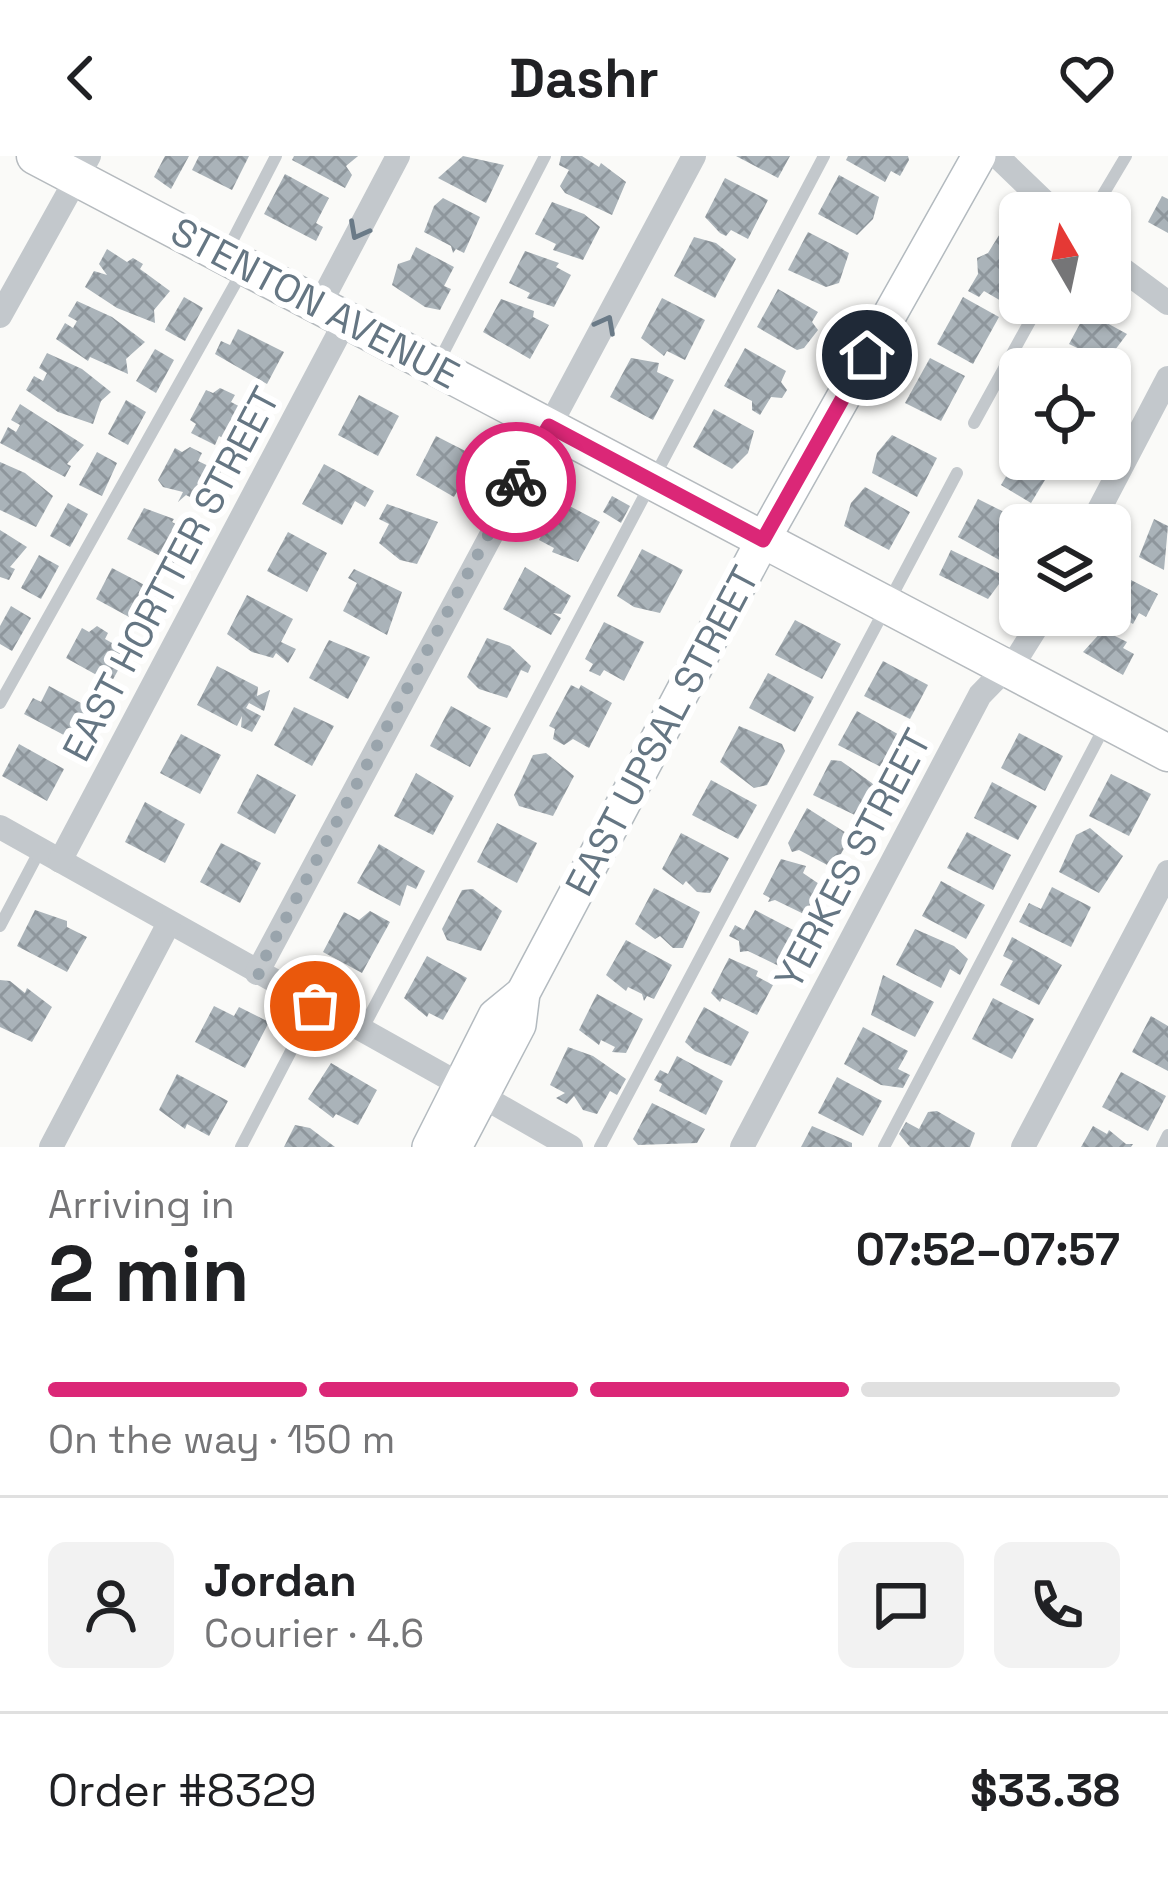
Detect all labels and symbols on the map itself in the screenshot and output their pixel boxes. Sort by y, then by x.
north arrow [999,192,1131,324]
street label: STENTON AVENUE [163,206,467,400]
one-way arrow [349,219,373,240]
pin [816,304,918,406]
one-way arrow [592,315,615,336]
street label: EAST HORTTER STREET [52,379,290,769]
courier [456,422,576,542]
street label: EAST UPSAL STREET [554,558,770,904]
street label: YERKES STREET [764,721,942,997]
pin [264,955,366,1057]

